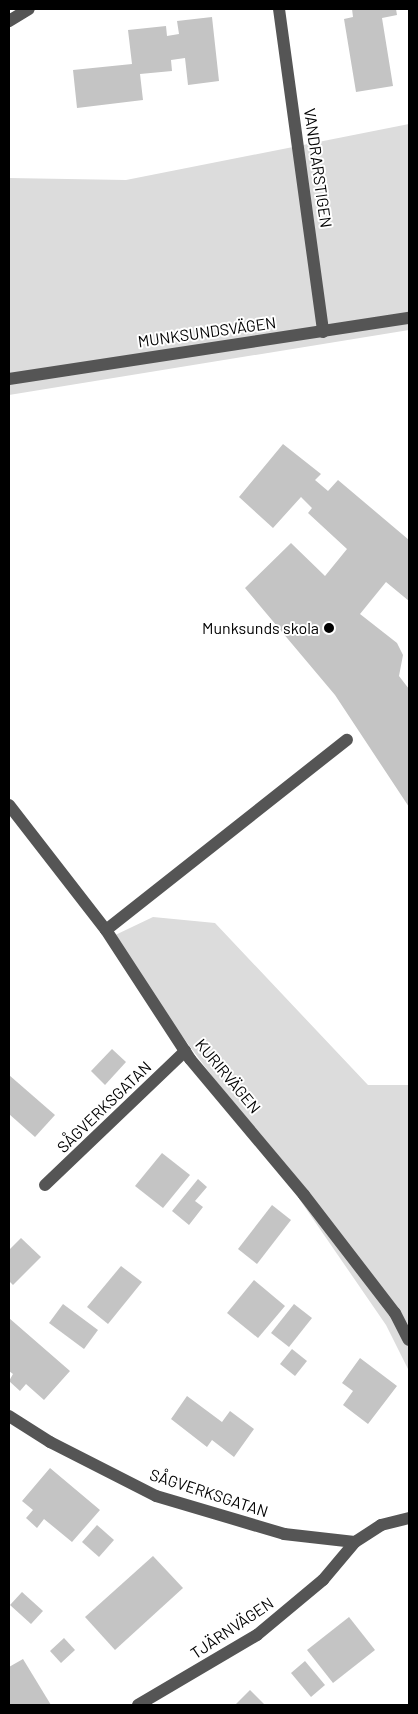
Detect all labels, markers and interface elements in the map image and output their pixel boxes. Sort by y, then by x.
street label: VANDRARSTIGEN [300,107,336,229]
street label: MUNKSUNDSVÄGEN [137,313,277,351]
place label: Munksunds skola [202,618,319,638]
marker: Munksunds skola [323,622,335,634]
street label: KURIRVÄGEN [191,1035,265,1117]
street label: SÅGVERKSGATAN [53,1057,155,1157]
street label: SÅGVERKSGATAN [147,1465,271,1521]
street label: TJÄRNVÄGEN [187,1593,277,1663]

